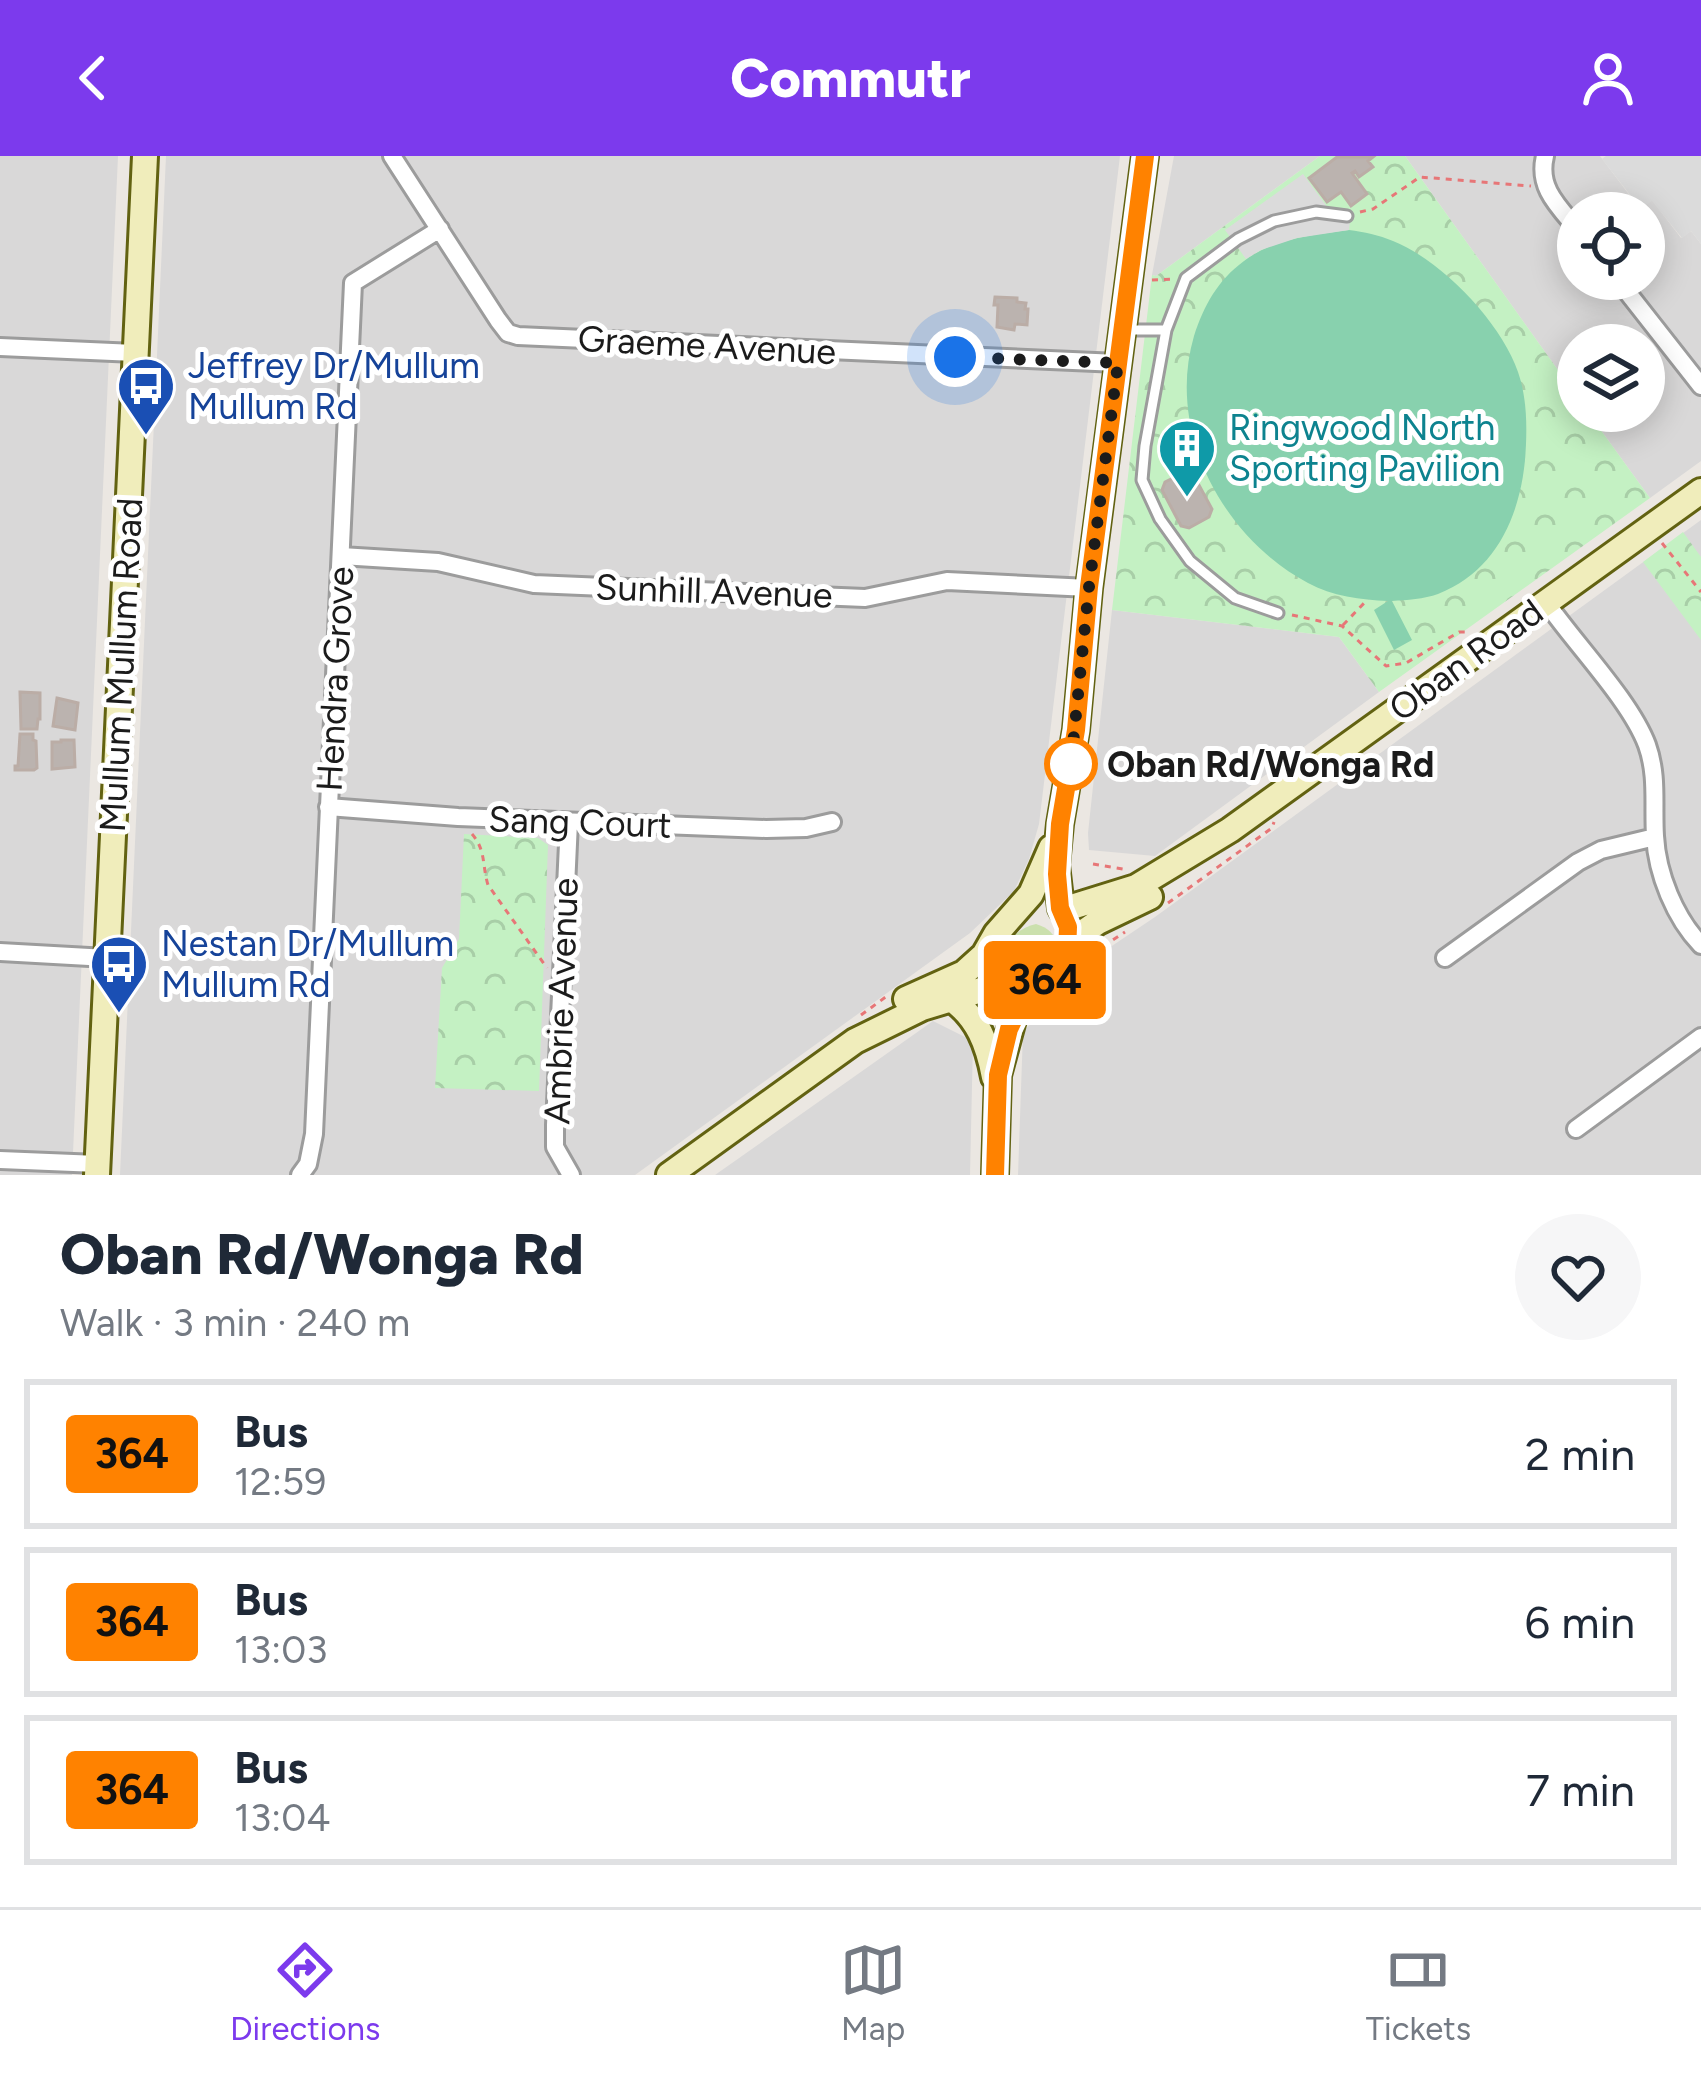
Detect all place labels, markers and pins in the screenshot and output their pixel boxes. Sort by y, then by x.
place label: Jeffrey Dr/Mullum Mullum Rd [188,344,480,428]
bus stop icon: Jeffrey Dr/Mullum Mullum Rd [115,355,177,437]
place label: Ringwood North Sporting Pavilion [1229,406,1500,490]
building icon: Ringwood North Sporting Pavilion [1156,417,1218,499]
marker: Oban Rd/Wonga Rd [1046,739,1096,789]
place label: Oban Rd/Wonga Rd [1107,743,1435,786]
place label: Nestan Dr/Mullum Mullum Rd [161,922,454,1006]
bus stop icon: Nestan Dr/Mullum Mullum Rd [88,933,150,1015]

